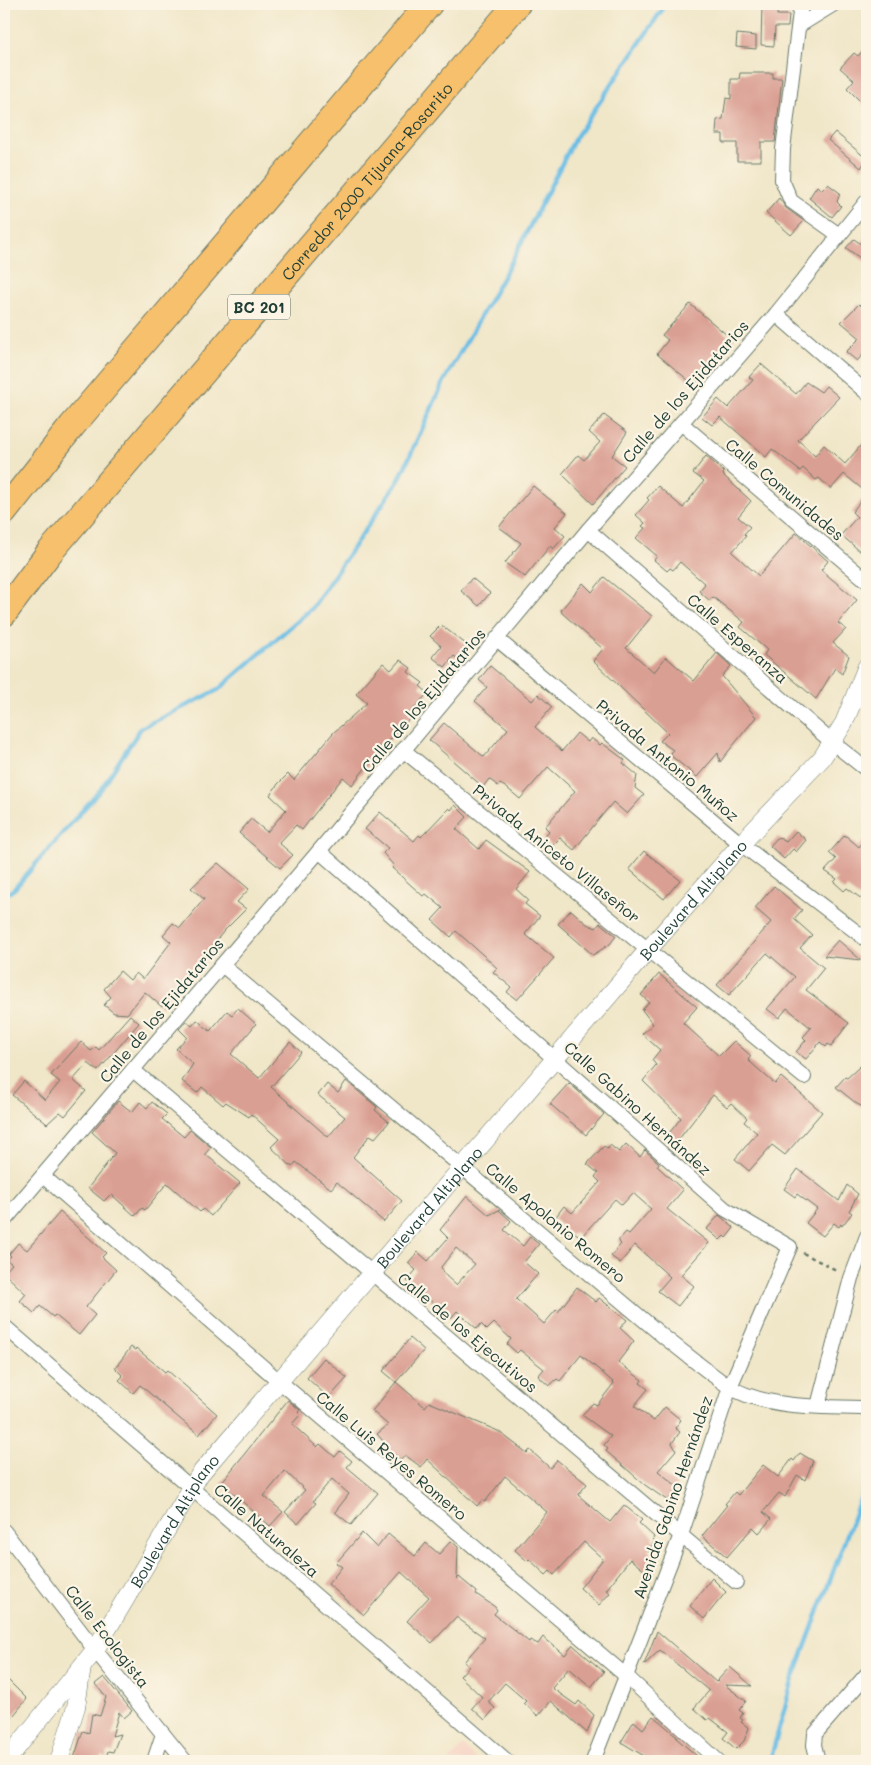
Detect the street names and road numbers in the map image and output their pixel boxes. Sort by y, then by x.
street label: Corredor 2000 Tijuana-Rosarito [276,77,457,284]
road number: BC 201 [228,294,290,320]
street label: Calle de los Ejidatarios [617,315,753,467]
street label: Calle Comunidades [721,433,849,545]
street label: Calle Esperanza [683,588,793,688]
street label: Calle de los Ejidatarios [356,623,490,777]
street label: Privada Antonio Muñoz [592,694,744,826]
street label: Privada Aniceto Villaseñor [469,779,645,927]
street label: Boulevard Altiplano [634,835,751,964]
street label: Calle de los Ejidatarios [94,933,228,1087]
street label: Calle Gabino Hernández [560,1036,716,1180]
street label: Boulevard Altiplano [371,1142,486,1272]
street label: Calle Apolonio Romero [482,1157,630,1287]
street label: Calle de los Ejecutivos [394,1267,542,1397]
street label: Calle Luis Reyes Romero [312,1386,472,1524]
street label: Avenida Gabino Hernández [627,1393,717,1601]
street label: Boulevard Altiplano [124,1449,223,1591]
street label: Calle Naturaleza [210,1479,324,1582]
street label: Calle Ecologista [61,1580,155,1692]

